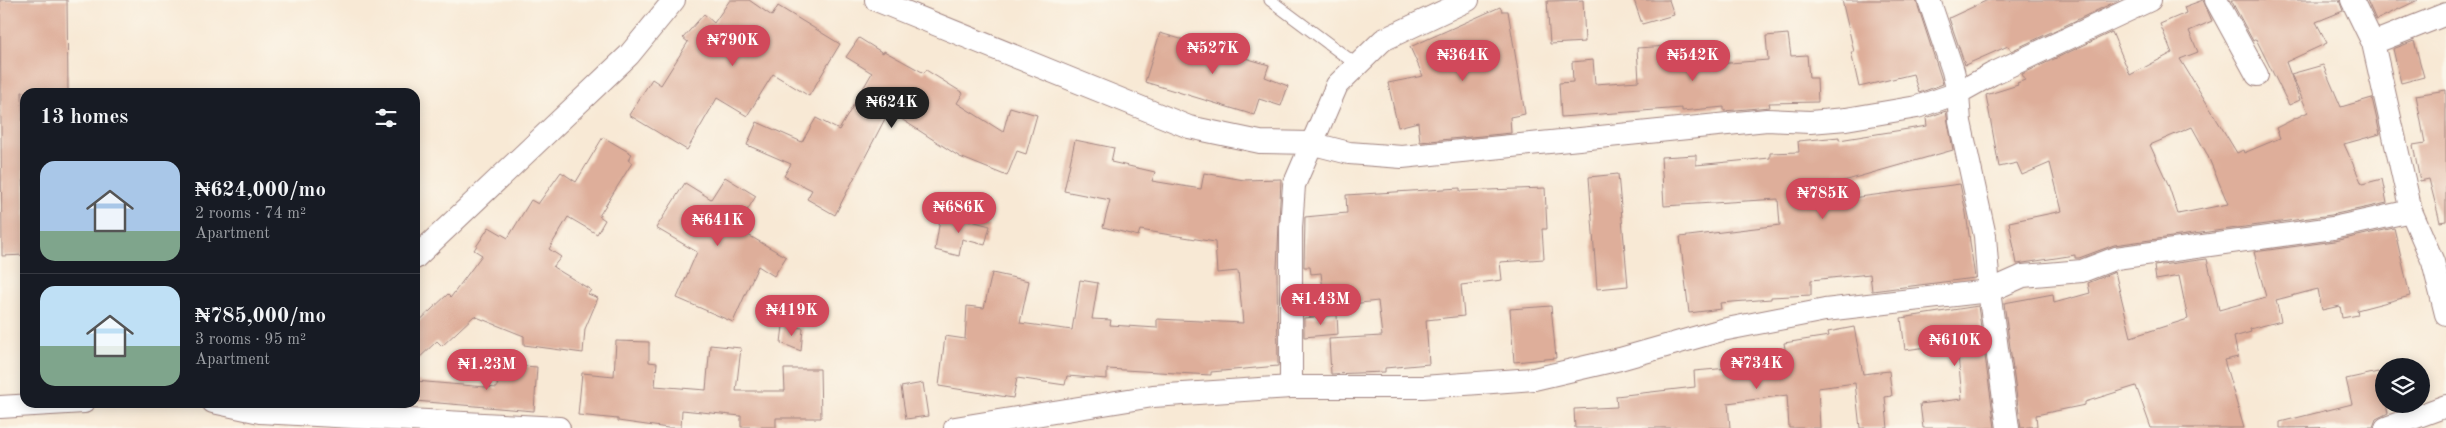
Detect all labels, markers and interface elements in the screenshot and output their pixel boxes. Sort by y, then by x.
pin: ₦790K [698,24,768,67]
pin: ₦527K [1178,32,1248,75]
text: ₦790K [707,33,759,49]
pin: ₦364K [1428,39,1498,82]
pin: ₦542K [1658,39,1728,82]
text: ₦527K [1187,41,1239,57]
text: ₦364K [1437,48,1489,64]
text: ₦542K [1667,48,1719,64]
pin: ₦624K [857,86,927,129]
text: ₦624K [866,95,918,111]
icon: filters [372,104,400,132]
text: 13 homes [40,107,128,128]
pin: ₦785K [1788,178,1858,220]
text: ₦624,000/mo [195,180,326,201]
icon: home [80,181,140,241]
text: ₦785K [1797,186,1849,202]
pin: ₦686K [924,192,994,234]
text: ₦686K [933,200,985,216]
pin: ₦641K [683,204,753,247]
text: 2 rooms · 74 m² [195,206,306,222]
text: ₦641K [692,213,744,229]
text: Apartment [195,226,270,242]
pin: ₦1.43M [1280,284,1362,326]
text: ₦1.43M [1292,292,1350,308]
pin: ₦419K [757,294,827,337]
text: ₦419K [766,303,818,319]
icon: home [80,306,140,366]
text: ₦785,000/mo [195,306,326,327]
pin: ₦610K [1920,324,1990,367]
text: 3 rooms · 95 m² [195,332,306,348]
text: ₦610K [1929,333,1981,349]
pin: ₦1.23M [446,348,528,391]
pin: ₦734K [1722,348,1792,390]
text: Apartment [195,352,270,368]
text: ₦734K [1731,356,1783,372]
text: ₦1.23M [458,357,516,373]
map controls [2375,358,2430,413]
button: layers [2375,358,2430,413]

